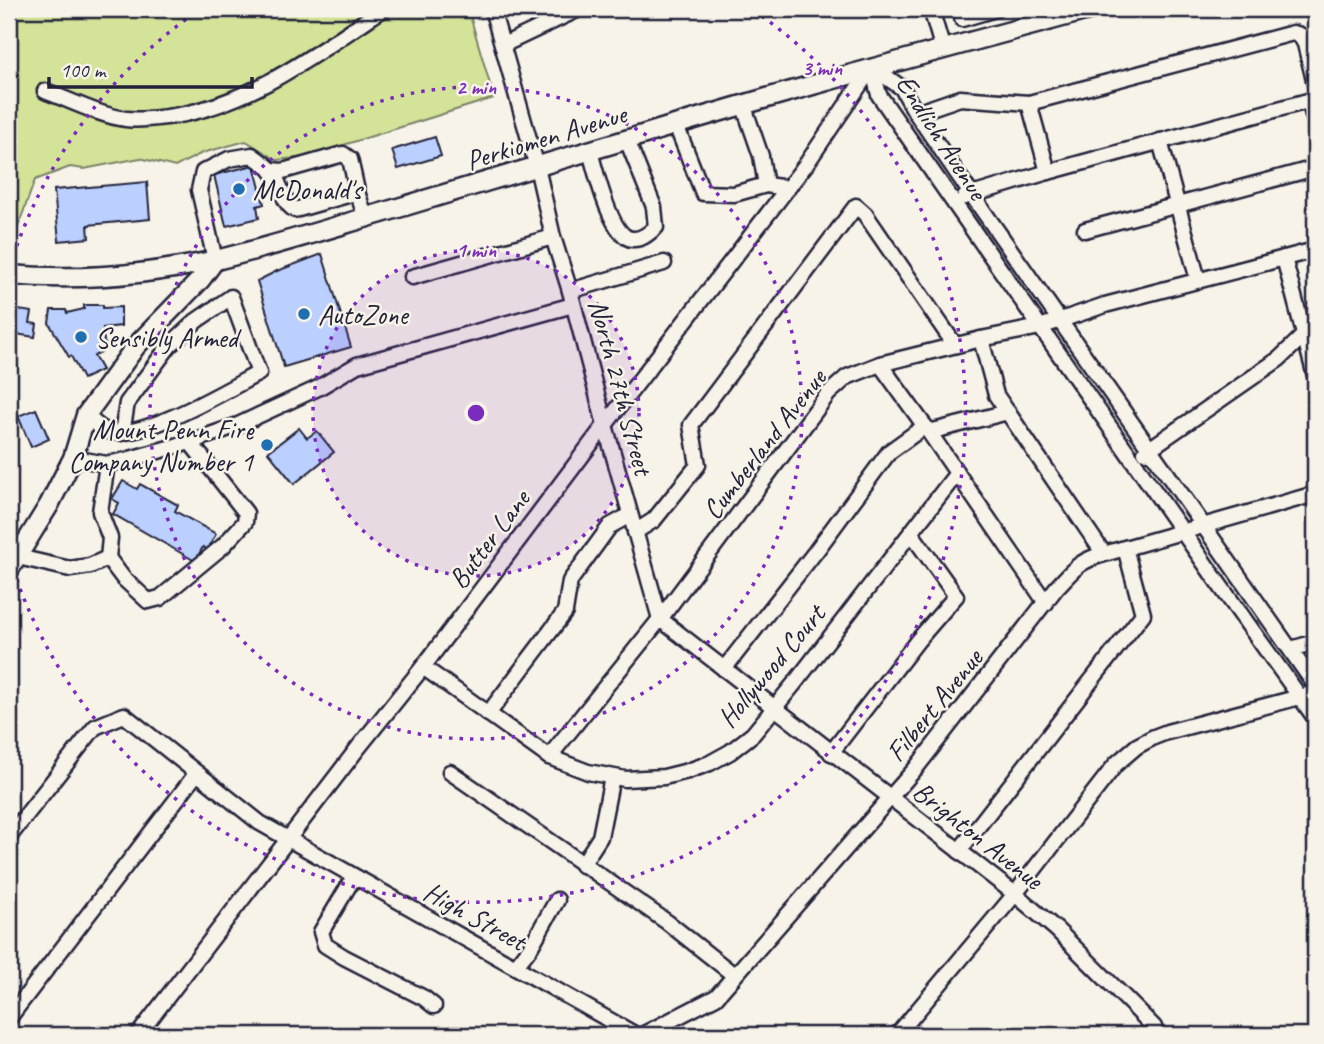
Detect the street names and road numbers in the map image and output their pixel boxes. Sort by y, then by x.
street label: Endlich Avenue [889,68,996,208]
street label: Perkiomen Avenue [462,96,632,178]
street label: North 27th Street [581,296,662,481]
street label: Cumberland Avenue [694,360,835,526]
street label: Butter Lane [441,481,539,595]
street label: Hollywood Court [710,595,834,735]
street label: Filbert Avenue [878,640,991,768]
street label: Brighton Avenue [906,773,1051,898]
street label: High Street [418,874,534,960]

